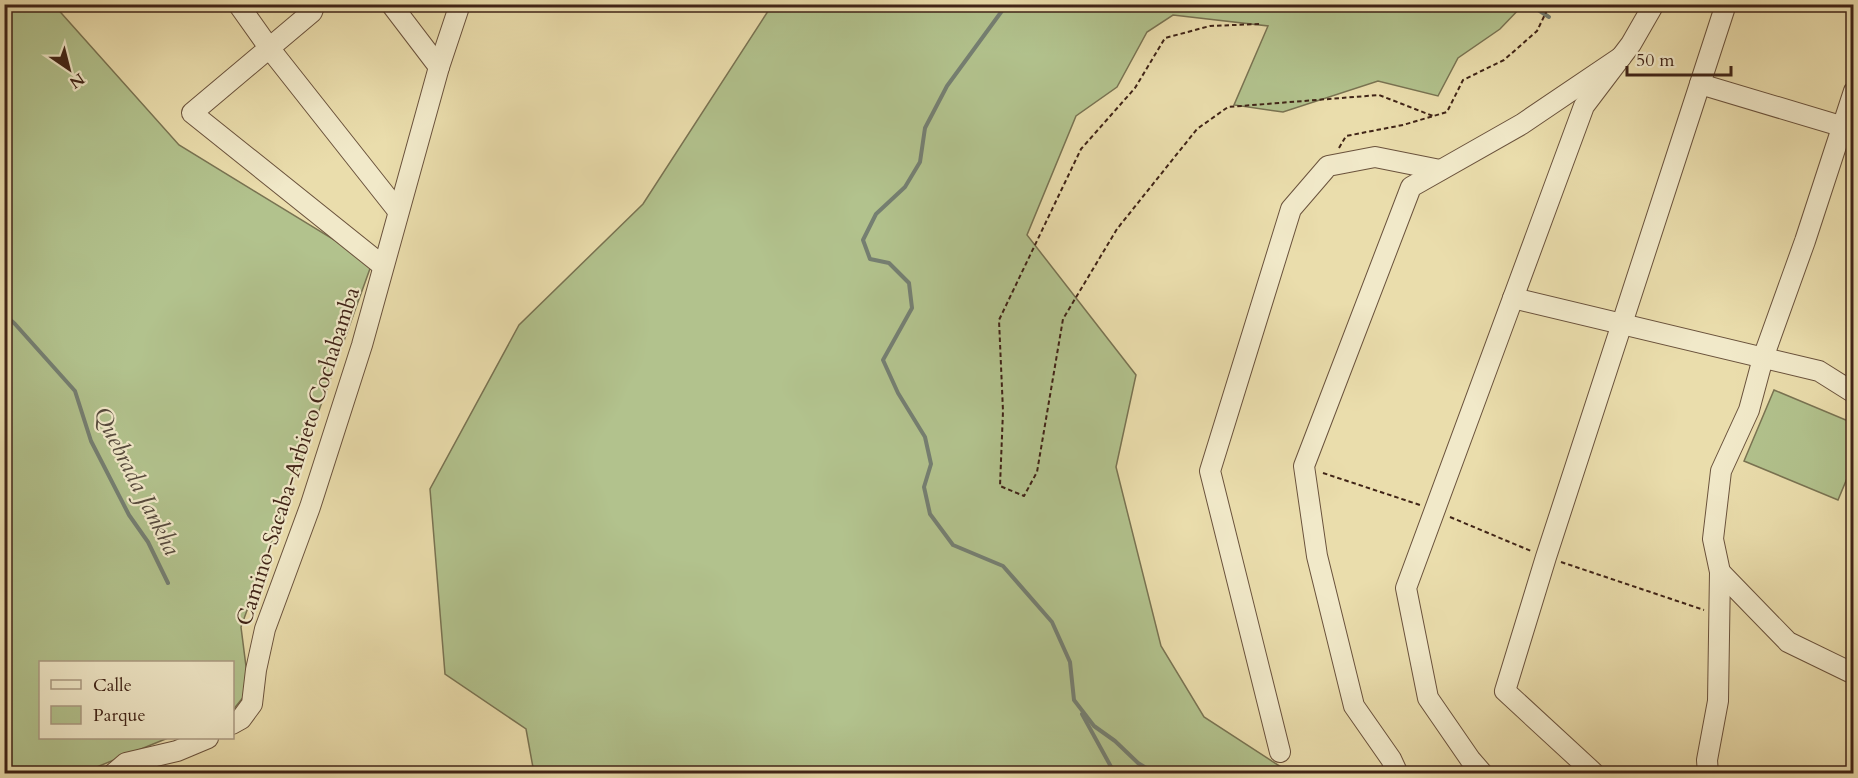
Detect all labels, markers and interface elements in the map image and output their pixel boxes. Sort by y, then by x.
north arrow [39,39,99,99]
scale bar [1627,39,1730,77]
text: 50 m [1636,48,1675,73]
text: N [65,67,89,94]
street label: Camino-Sacaba-Arbieto Cochabamba [229,283,367,630]
water label: Quebrada Jankha [85,401,188,561]
legend [39,661,234,739]
text: Calle [93,673,132,698]
text: Parque [93,703,146,728]

